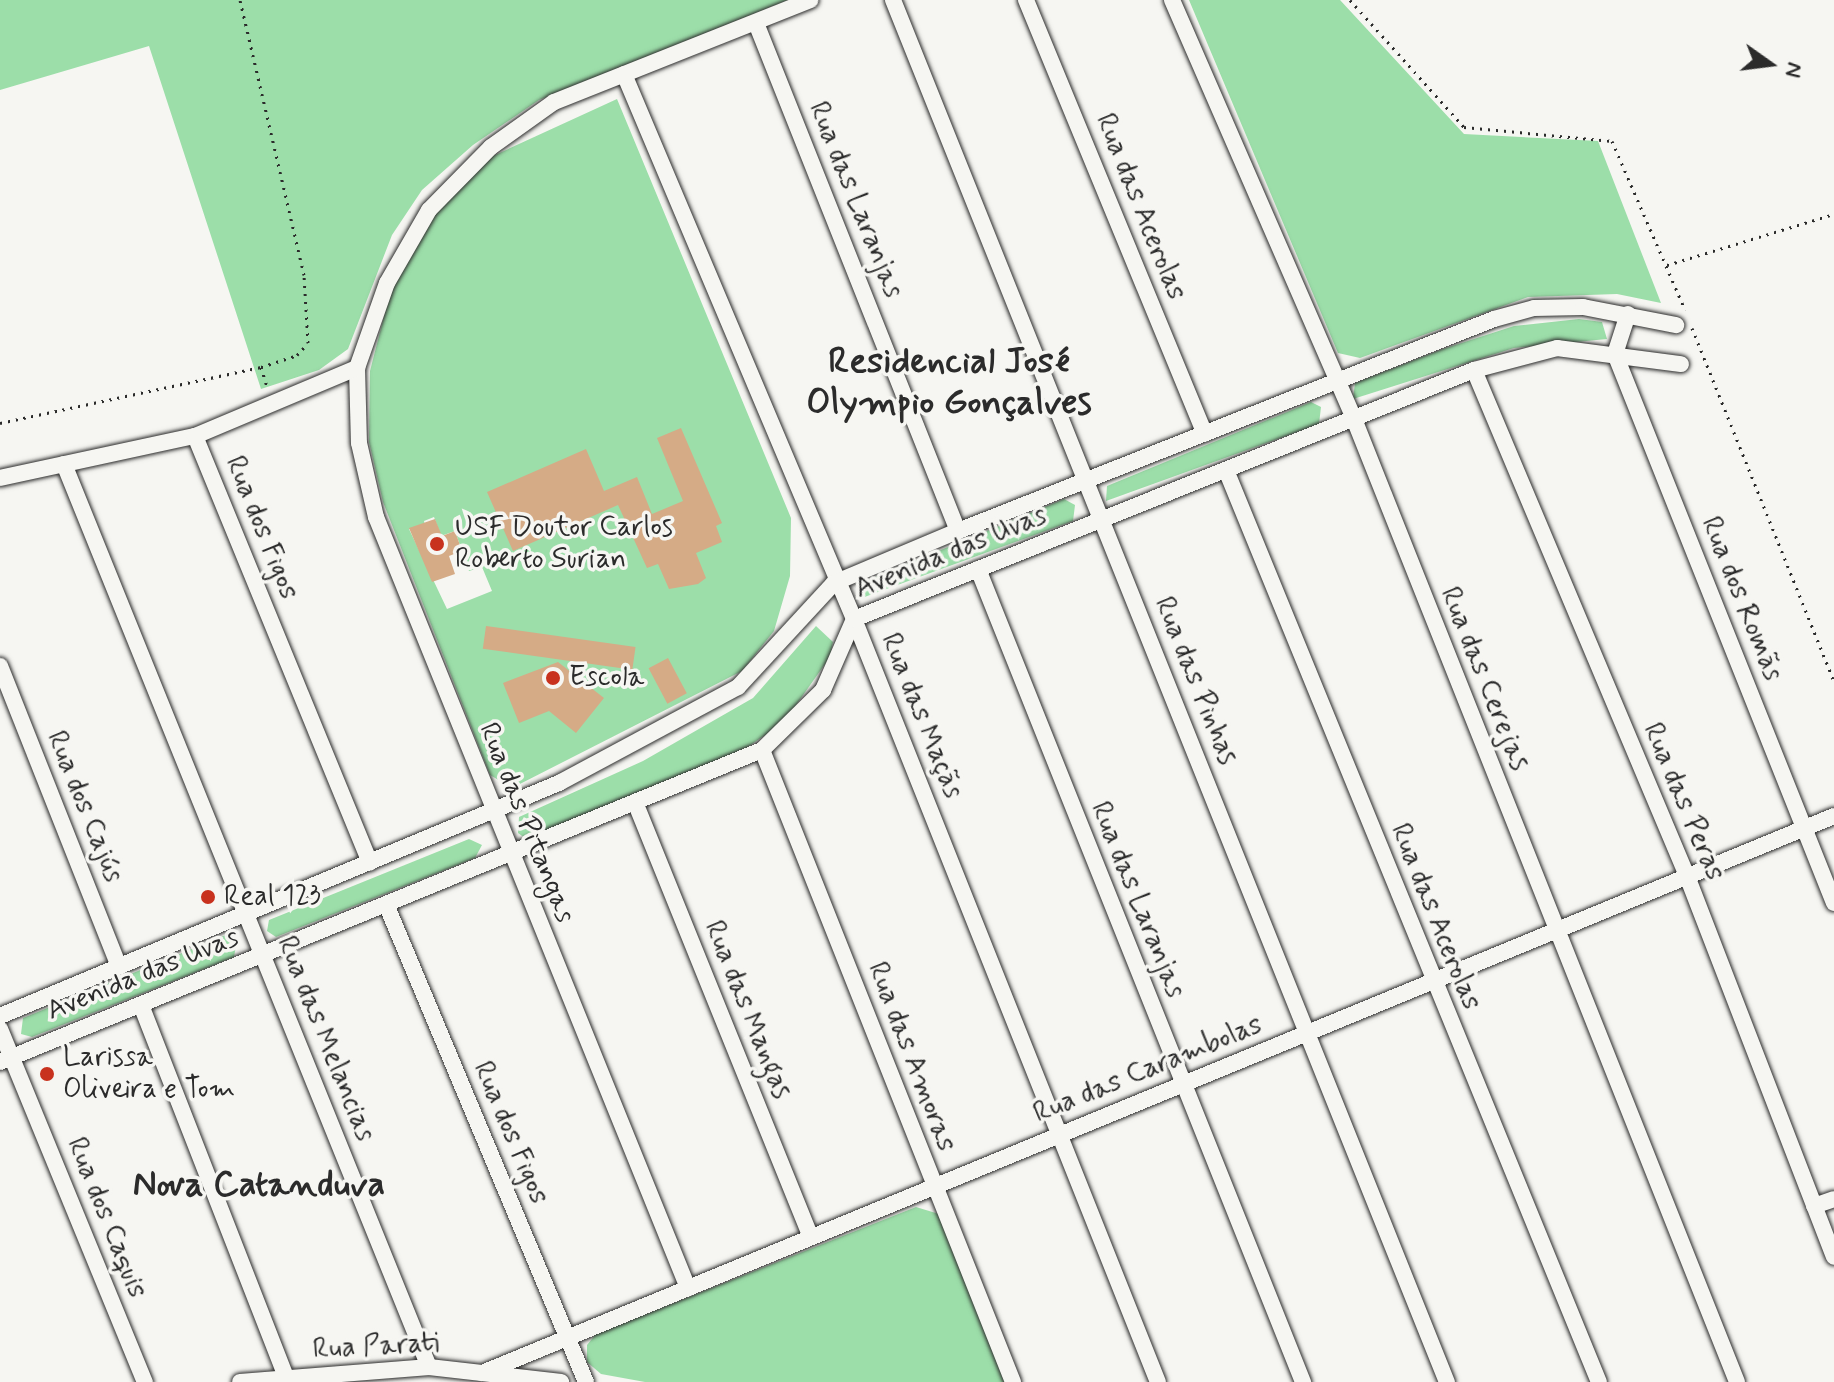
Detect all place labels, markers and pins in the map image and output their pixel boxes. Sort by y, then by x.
place label: USF Doutor Carlos Roberto Surian [455,511,669,577]
marker: USF Doutor Carlos Roberto Surian [426,533,448,555]
place label: Escola [569,661,644,695]
marker: Escola [544,669,562,687]
place label: Real 123 [224,880,321,914]
marker: Real 123 [199,888,217,906]
place label: Larissa Oliveira e Tom [63,1041,238,1107]
marker: Larissa Oliveira e Tom [38,1065,56,1083]

